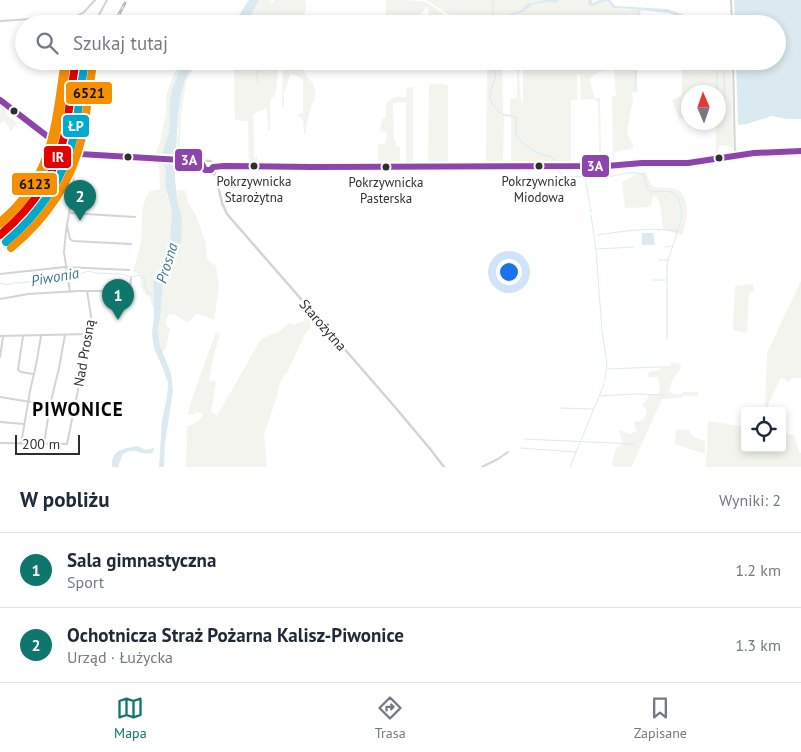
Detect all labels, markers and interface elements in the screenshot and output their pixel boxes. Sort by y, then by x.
search box [15,15,786,70]
icon: search [33,29,61,57]
text: Szukaj tutaj [73,31,168,55]
line badge: 6521 [65,81,113,105]
text: 6521 [73,84,105,102]
north arrow [681,85,726,130]
unlabelled marker [9,106,19,116]
line badge: ŁP [62,114,90,138]
text: ŁP [68,117,84,135]
line badge: IR [43,145,72,169]
text: IR [52,148,65,166]
line badge: 3A [174,148,203,172]
text: 3A [181,151,198,169]
unlabelled marker [123,152,133,162]
unlabelled marker [714,153,724,163]
line badge: 3A [581,154,610,178]
text: 3A [587,157,604,175]
marker: Pokrzywnicka Starożytna [249,161,259,171]
marker: Pokrzywnicka Miodowa [534,161,544,171]
marker: Pokrzywnicka Pasterska [381,162,391,172]
line badge: 6123 [11,172,58,196]
place label: Pokrzywnicka Starożytna [217,173,291,206]
place label: Pokrzywnicka Miodowa [502,173,576,206]
place label: Pokrzywnicka Pasterska [349,174,423,207]
text: 6123 [19,175,51,193]
pin: 2 [64,180,96,221]
water label: Prosna [151,240,182,285]
your location [496,259,522,285]
water label: Piwonia [29,263,81,290]
pin: 1 [102,279,134,320]
street label: Starożytna [295,295,351,355]
street label: Nad Prosną [69,318,99,388]
district label: PIWONICE [32,397,124,421]
map controls [741,407,786,452]
button: locate [741,407,786,452]
scale bar [15,432,80,455]
text: 200 m [22,435,60,453]
text: W pobliżu [20,486,109,513]
text: Wyniki: 2 [719,490,781,510]
text: Sala gimnastyczna [67,548,216,572]
text: 1 [31,560,41,580]
text: 1.2 km [735,560,781,580]
text: Sport [67,572,104,592]
text: Ochotnicza Straż Pożarna Kalisz-Piwonice [67,623,404,647]
text: 2 [31,635,41,655]
text: 1.3 km [735,635,781,655]
text: Urząd · Łużycka [67,647,173,667]
tab: Mapa [114,694,147,742]
tab: Trasa [375,694,406,742]
tab: Zapisane [634,694,687,742]

